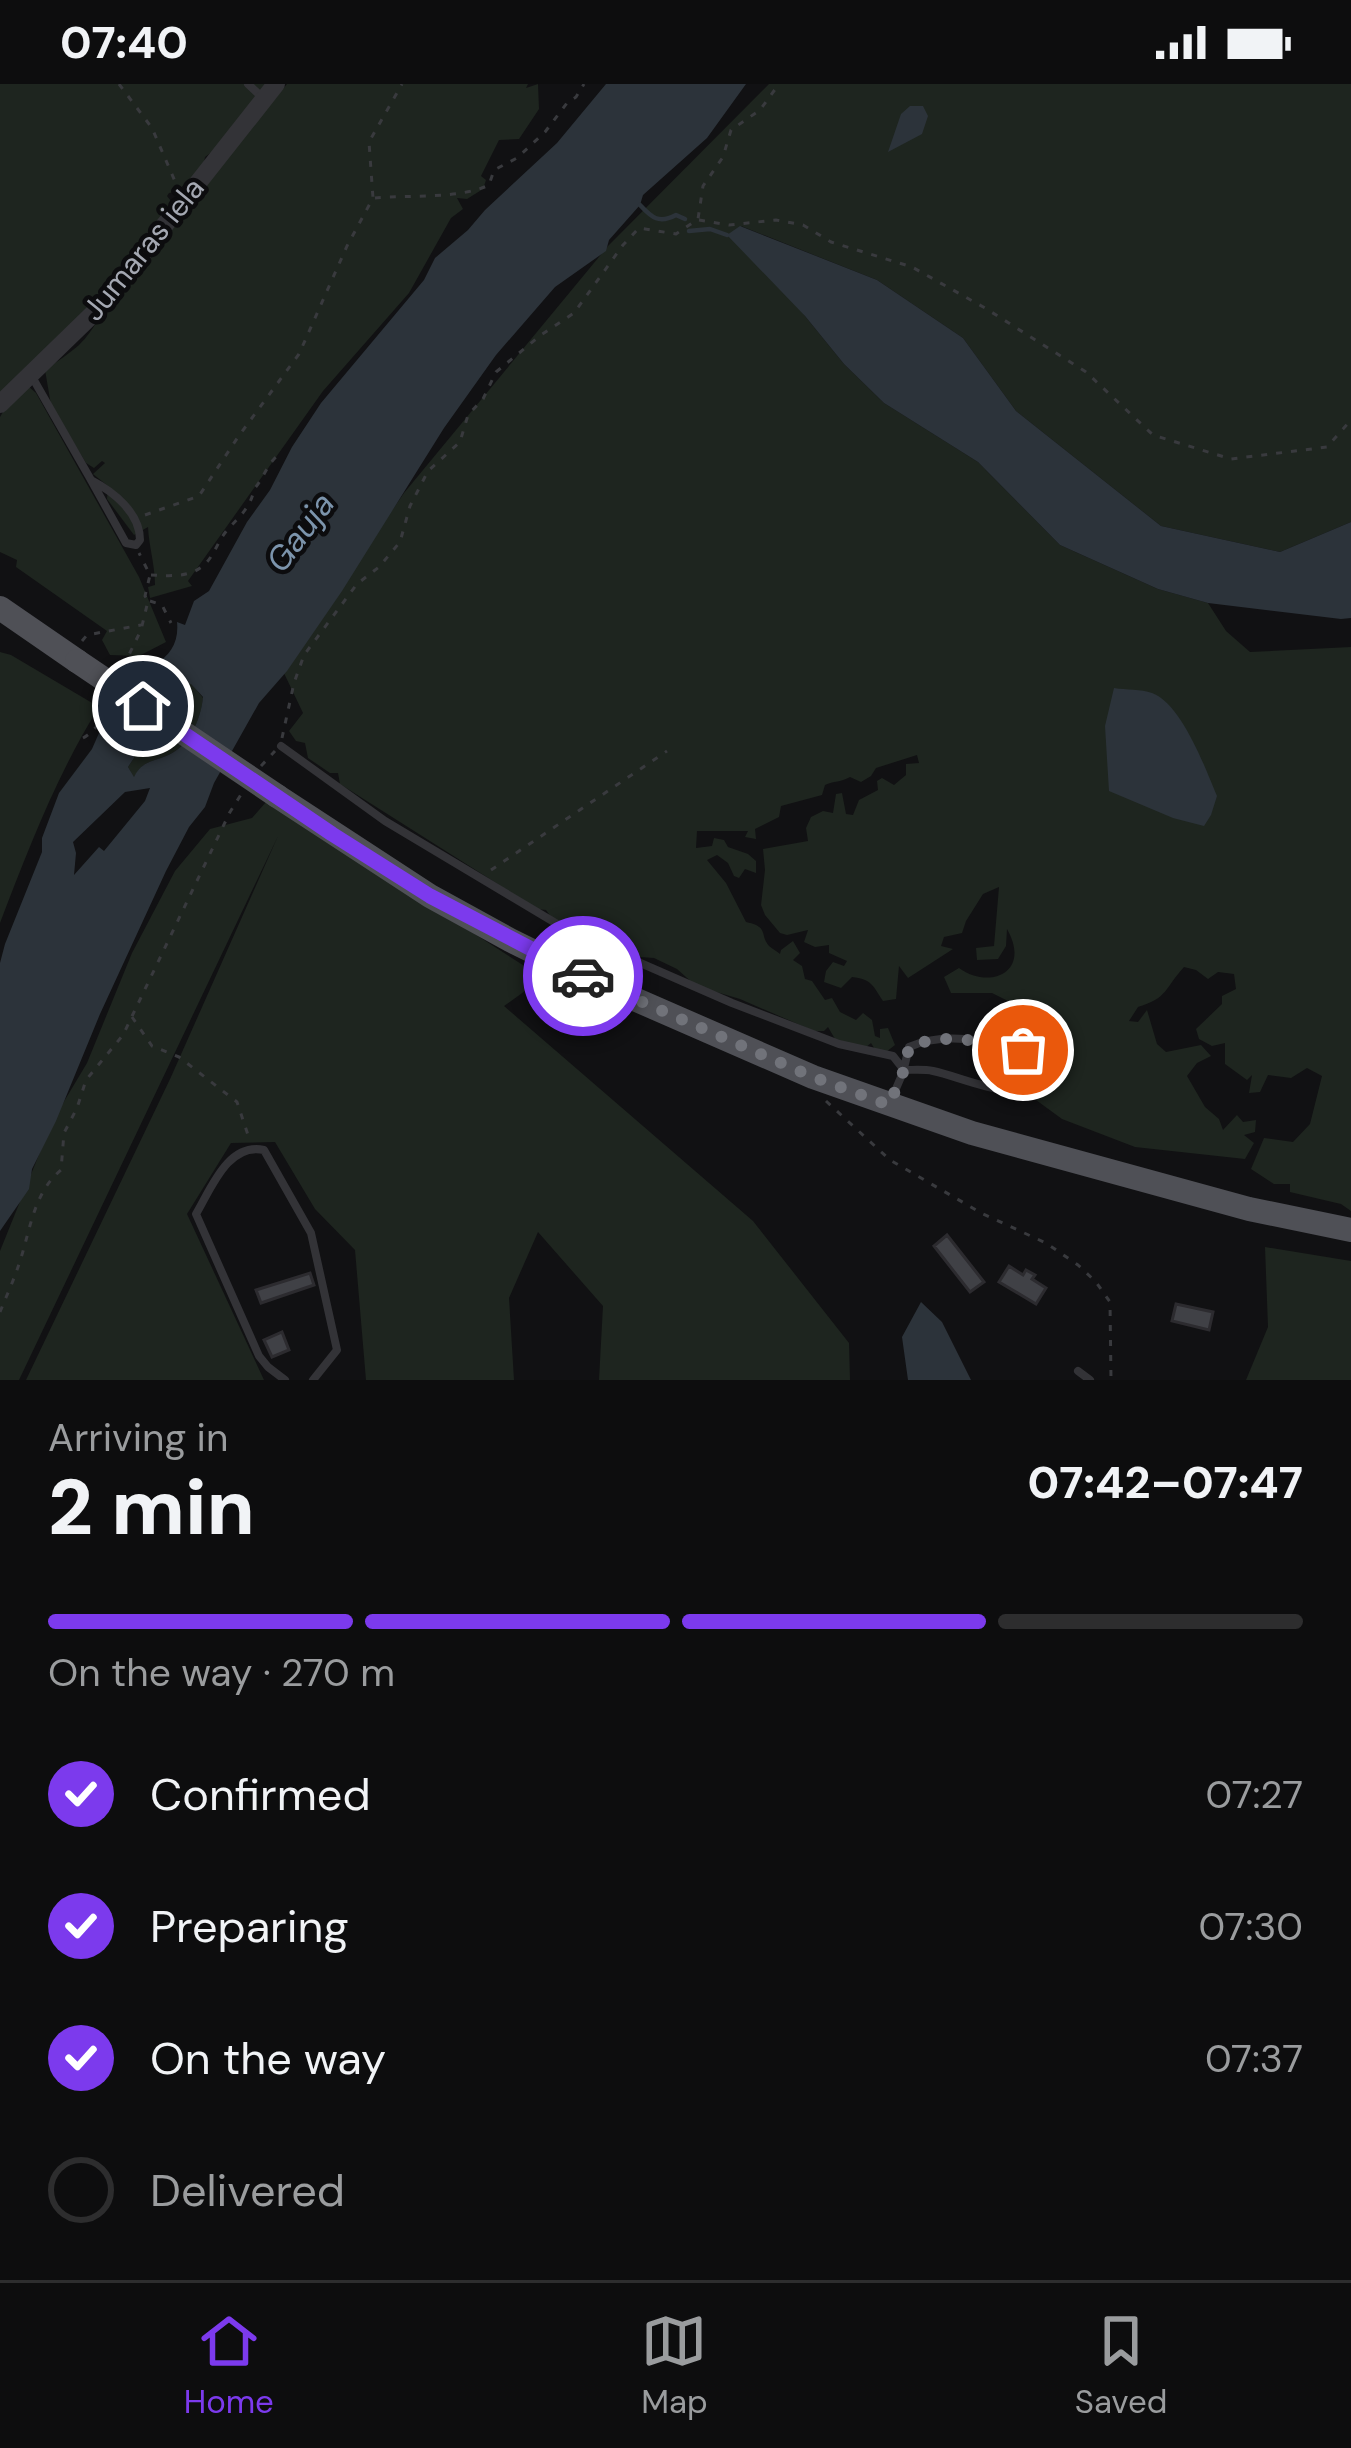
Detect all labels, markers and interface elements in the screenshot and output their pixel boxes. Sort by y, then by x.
text: 07:40 [60,13,188,72]
street label: Jumaras iela [73,170,213,328]
water label: Gauja [256,484,344,580]
pin [92,655,194,757]
icon: home [110,673,176,739]
courier [523,916,643,1036]
icon: car [550,943,616,1009]
pin [972,999,1074,1101]
icon: bag [990,1017,1056,1083]
text: Arriving in [48,1412,228,1463]
text: 07:42–07:47 [1028,1453,1303,1512]
text: 2 min [48,1457,255,1558]
text: On the way · 270 m [48,1647,395,1698]
icon: check [48,1761,114,1827]
text: Confirmed [150,1765,371,1824]
text: 07:27 [1206,1769,1303,1820]
icon: check [48,1893,114,1959]
text: Preparing [150,1897,349,1956]
text: 07:30 [1198,1901,1303,1952]
icon: check [48,2025,114,2091]
text: On the way [150,2029,386,2088]
text: 07:37 [1205,2033,1303,2084]
text: Delivered [150,2161,345,2220]
tab: Home [184,2308,274,2423]
tab: Map [641,2308,708,2423]
tab: Saved [1075,2308,1167,2423]

